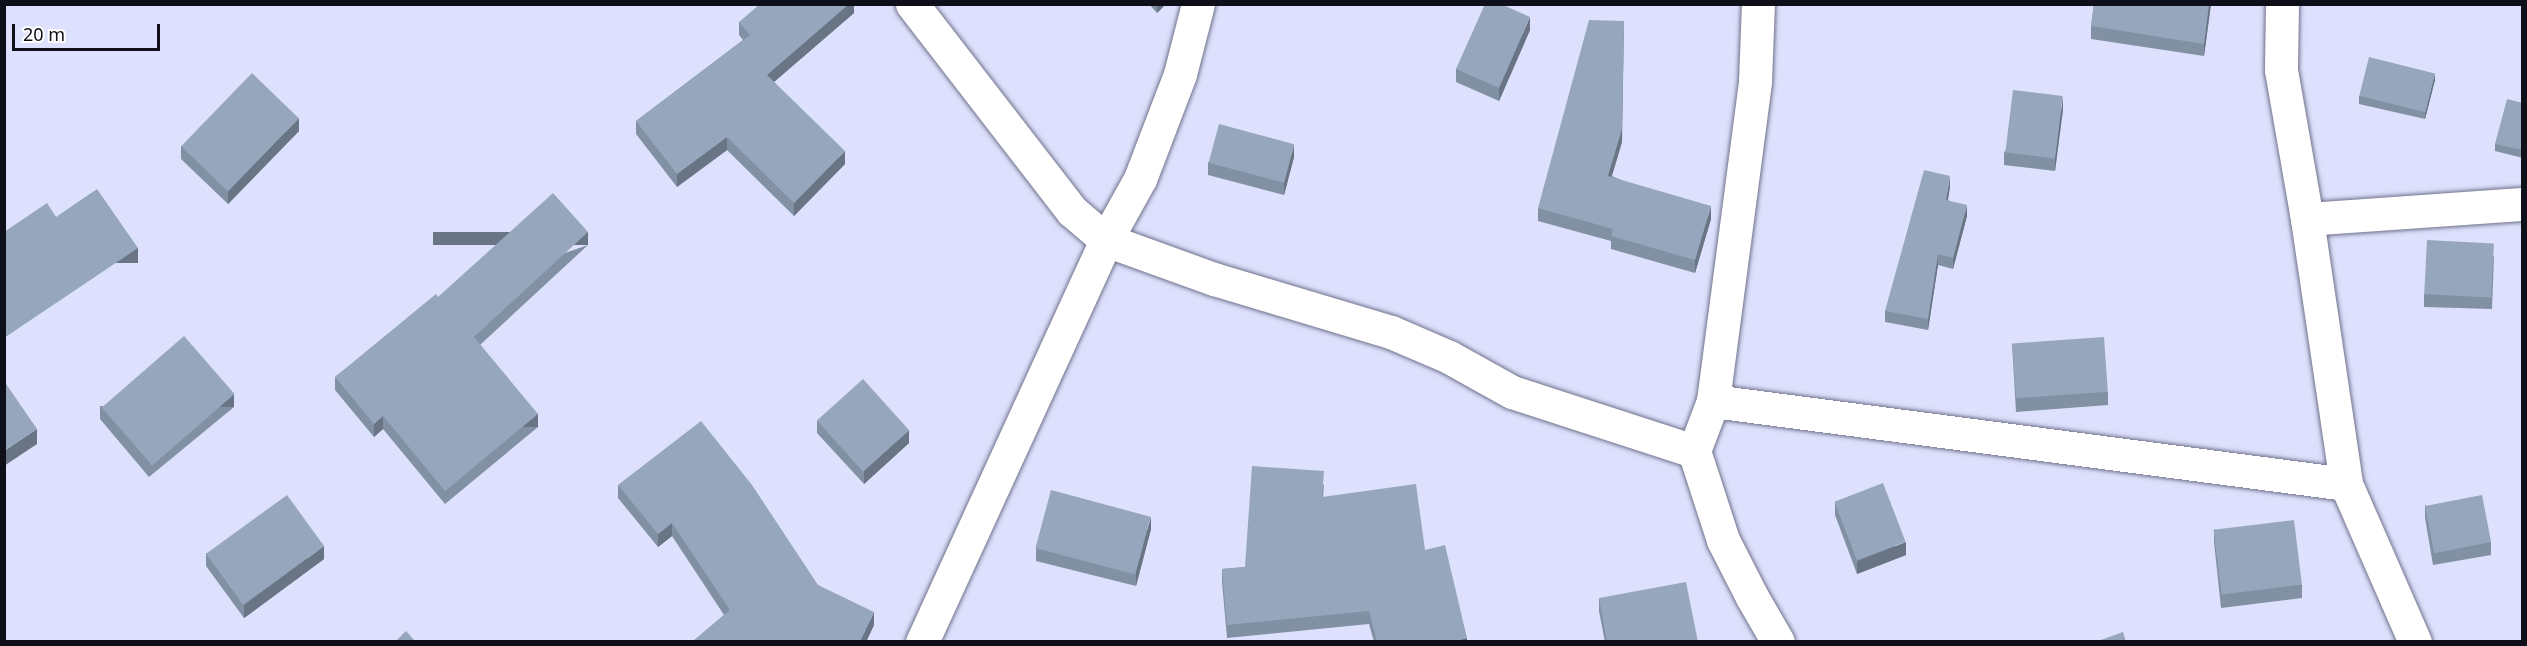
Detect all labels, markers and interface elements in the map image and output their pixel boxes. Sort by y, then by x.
scale bar [15,12,164,50]
text: 20 m [23,22,65,46]

